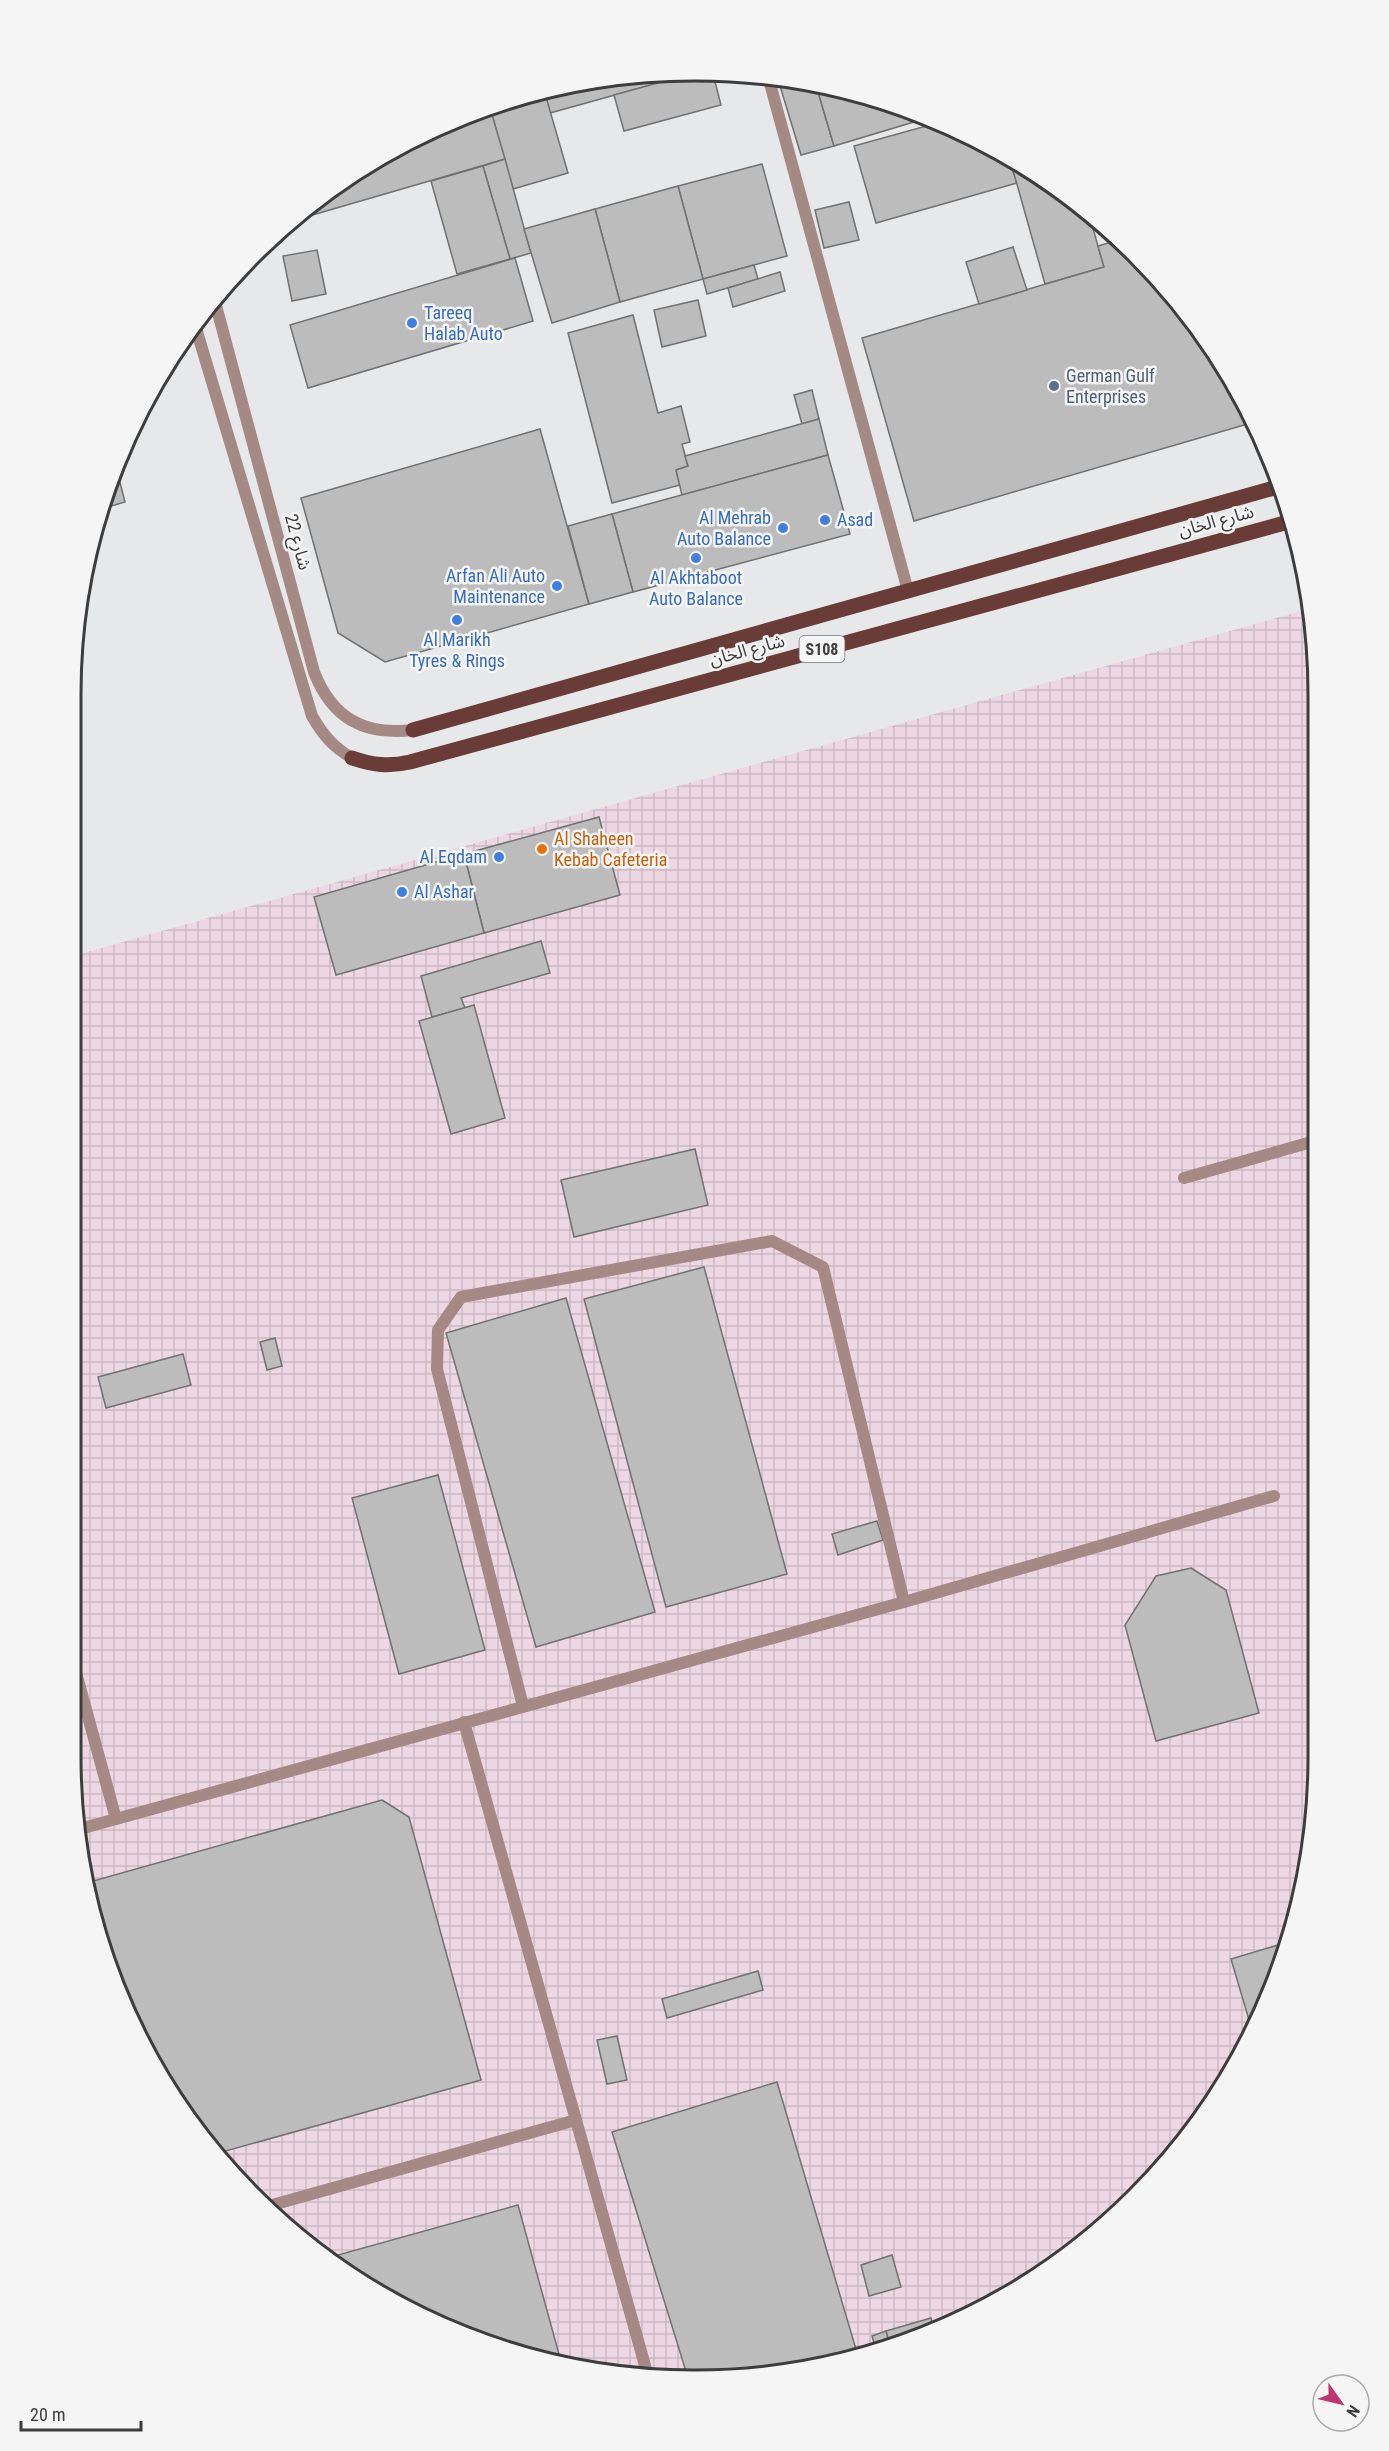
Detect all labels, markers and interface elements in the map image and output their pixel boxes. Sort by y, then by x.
place label: Tareeq Halab Auto [424,302,503,344]
marker: Tareeq Halab Auto [405,316,419,330]
place label: German Gulf Enterprises [1066,365,1155,407]
marker: German Gulf Enterprises [1047,379,1061,393]
street label: شارع الخان [1176,500,1257,545]
place label: Al Mehrab Auto Balance [677,507,771,549]
place label: Asad [837,509,873,530]
street label: شارع 22 [277,512,316,573]
marker: Asad [818,513,832,527]
marker: Al Mehrab Auto Balance [776,521,790,535]
marker: Al Akhtaboot Auto Balance [689,551,703,565]
place label: Arfan Ali Auto Maintenance [446,565,545,607]
place label: Al Akhtaboot Auto Balance [649,567,743,609]
marker: Arfan Ali Auto Maintenance [550,579,564,593]
marker: Al Marikh Tyres & Rings [450,613,464,627]
place label: Al Marikh Tyres & Rings [409,629,505,671]
street label: شارع الخان [707,629,788,674]
road number: S108 [800,636,844,662]
place label: Al Shaheen Kebab Cafeteria [554,828,667,870]
marker: Al Shaheen Kebab Cafeteria [535,842,549,856]
place label: Al Eqdam [419,846,487,867]
marker: Al Eqdam [492,850,506,864]
place label: Al Ashar [414,881,475,902]
marker: Al Ashar [395,885,409,899]
north arrow [1311,2373,1371,2433]
scale bar [21,2394,141,2432]
text: N [1342,2402,1364,2420]
text: 20 m [30,2404,65,2425]

